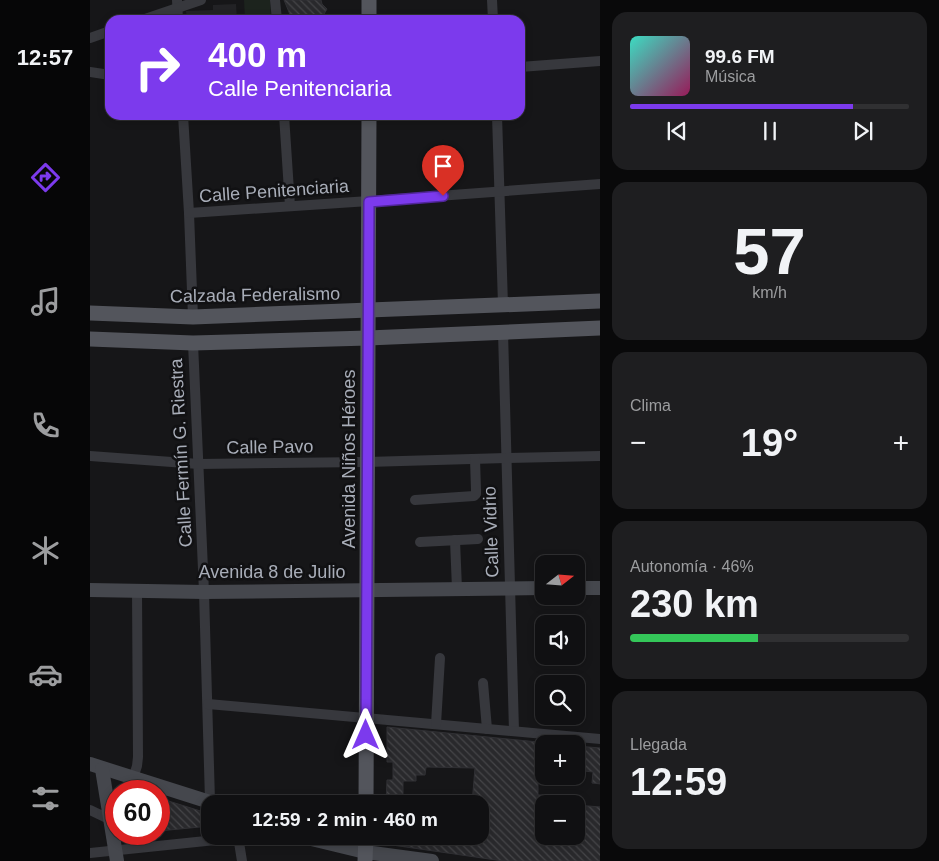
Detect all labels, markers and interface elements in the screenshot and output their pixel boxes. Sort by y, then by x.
icon: right [125,35,190,100]
text: 400 m [208,35,307,74]
text: 12:57 [17,45,73,70]
text: 99.6 FM [705,46,775,67]
text: Música [705,68,756,85]
text: Calle Penitenciaria [208,76,391,101]
icon: previous [663,117,691,145]
icon: pause [756,117,784,145]
icon: next [849,117,877,145]
pin [422,145,464,196]
icon: arrive [429,152,457,180]
icon: directions [28,160,63,195]
street label: Calle Penitenciaria [198,176,351,206]
text: 57 [733,215,806,288]
icon: music [28,284,63,319]
street label: Calzada Federalismo [170,284,340,306]
text: km/h [752,284,787,301]
street label: Calle Fermín G. Riestra [166,357,196,548]
street label: Avenida Niños Héroes [339,370,359,548]
text: Clima [630,397,671,414]
icon: phone [28,408,63,443]
text: 19° [741,422,798,464]
text: − [630,427,646,458]
text: + [893,427,909,458]
street label: Calle Pavo [226,436,314,458]
street label: Calle Vidrio [479,486,503,578]
icon: climate [28,533,63,568]
north arrow [535,555,585,605]
map controls [535,555,585,845]
text: Autonomía · 46% [630,558,754,575]
street label: Avenida 8 de Julio [199,562,345,582]
text: 230 km [630,583,759,625]
button: sound [535,615,585,665]
icon: car [28,657,63,692]
button: search [535,675,585,725]
position arrow [339,708,391,760]
button: + [535,735,585,785]
text: Llegada [630,736,687,753]
text: 12:59 [630,761,727,803]
speed limit sign: 60 [105,780,170,845]
icon: filters [28,781,63,816]
button: − [535,795,585,845]
text: 12:59 · 2 min · 460 m [252,809,438,830]

